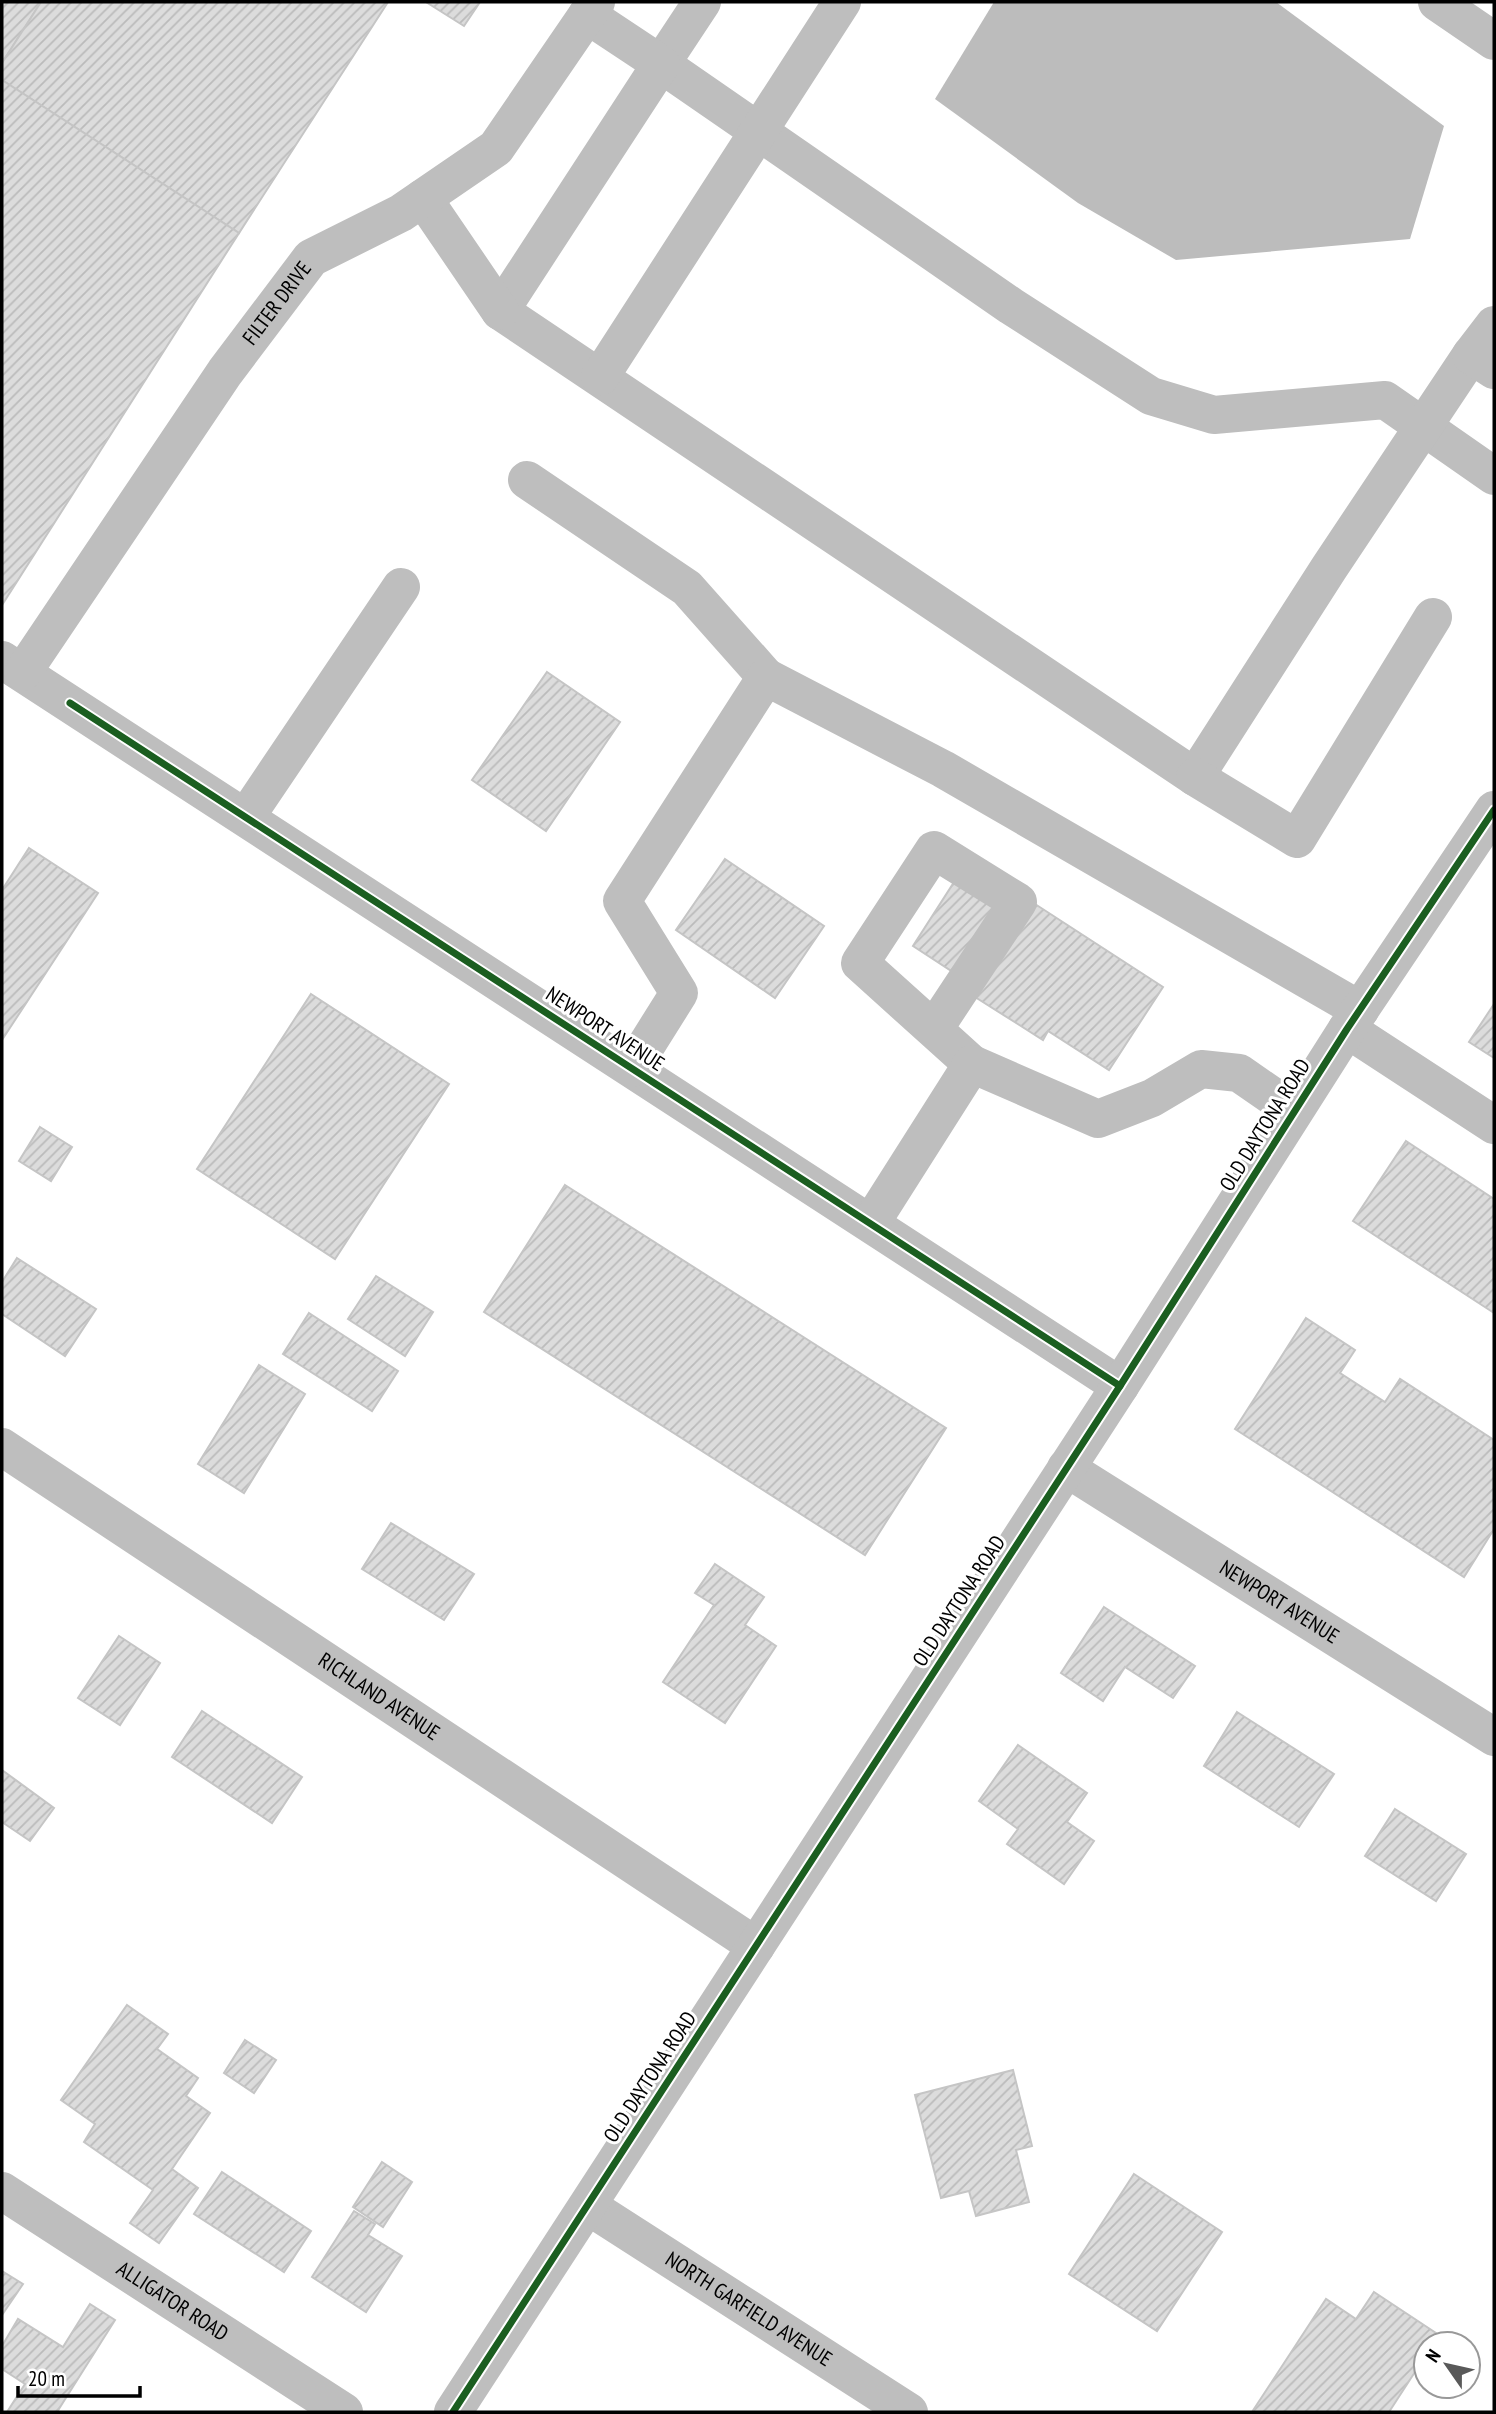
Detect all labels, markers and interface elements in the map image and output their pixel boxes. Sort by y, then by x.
street label: FILTER DRIVE [236,256,317,350]
street label: NEWPORT AVENUE [541,980,670,1077]
street label: OLD DAYTONA ROAD [1213,1054,1316,1196]
street label: OLD DAYTONA ROAD [906,1530,1011,1671]
street label: NEWPORT AVENUE [1215,1554,1344,1649]
street label: RICHLAND AVENUE [313,1646,445,1746]
street label: OLD DAYTONA ROAD [597,2006,702,2147]
street label: NORTH GARFIELD AVENUE [661,2245,837,2372]
street label: ALLIGATOR ROAD [112,2255,234,2347]
north arrow [1412,2330,1482,2400]
text: N [1420,2345,1446,2366]
scale bar [18,2354,140,2398]
text: 20 m [28,2365,65,2392]

